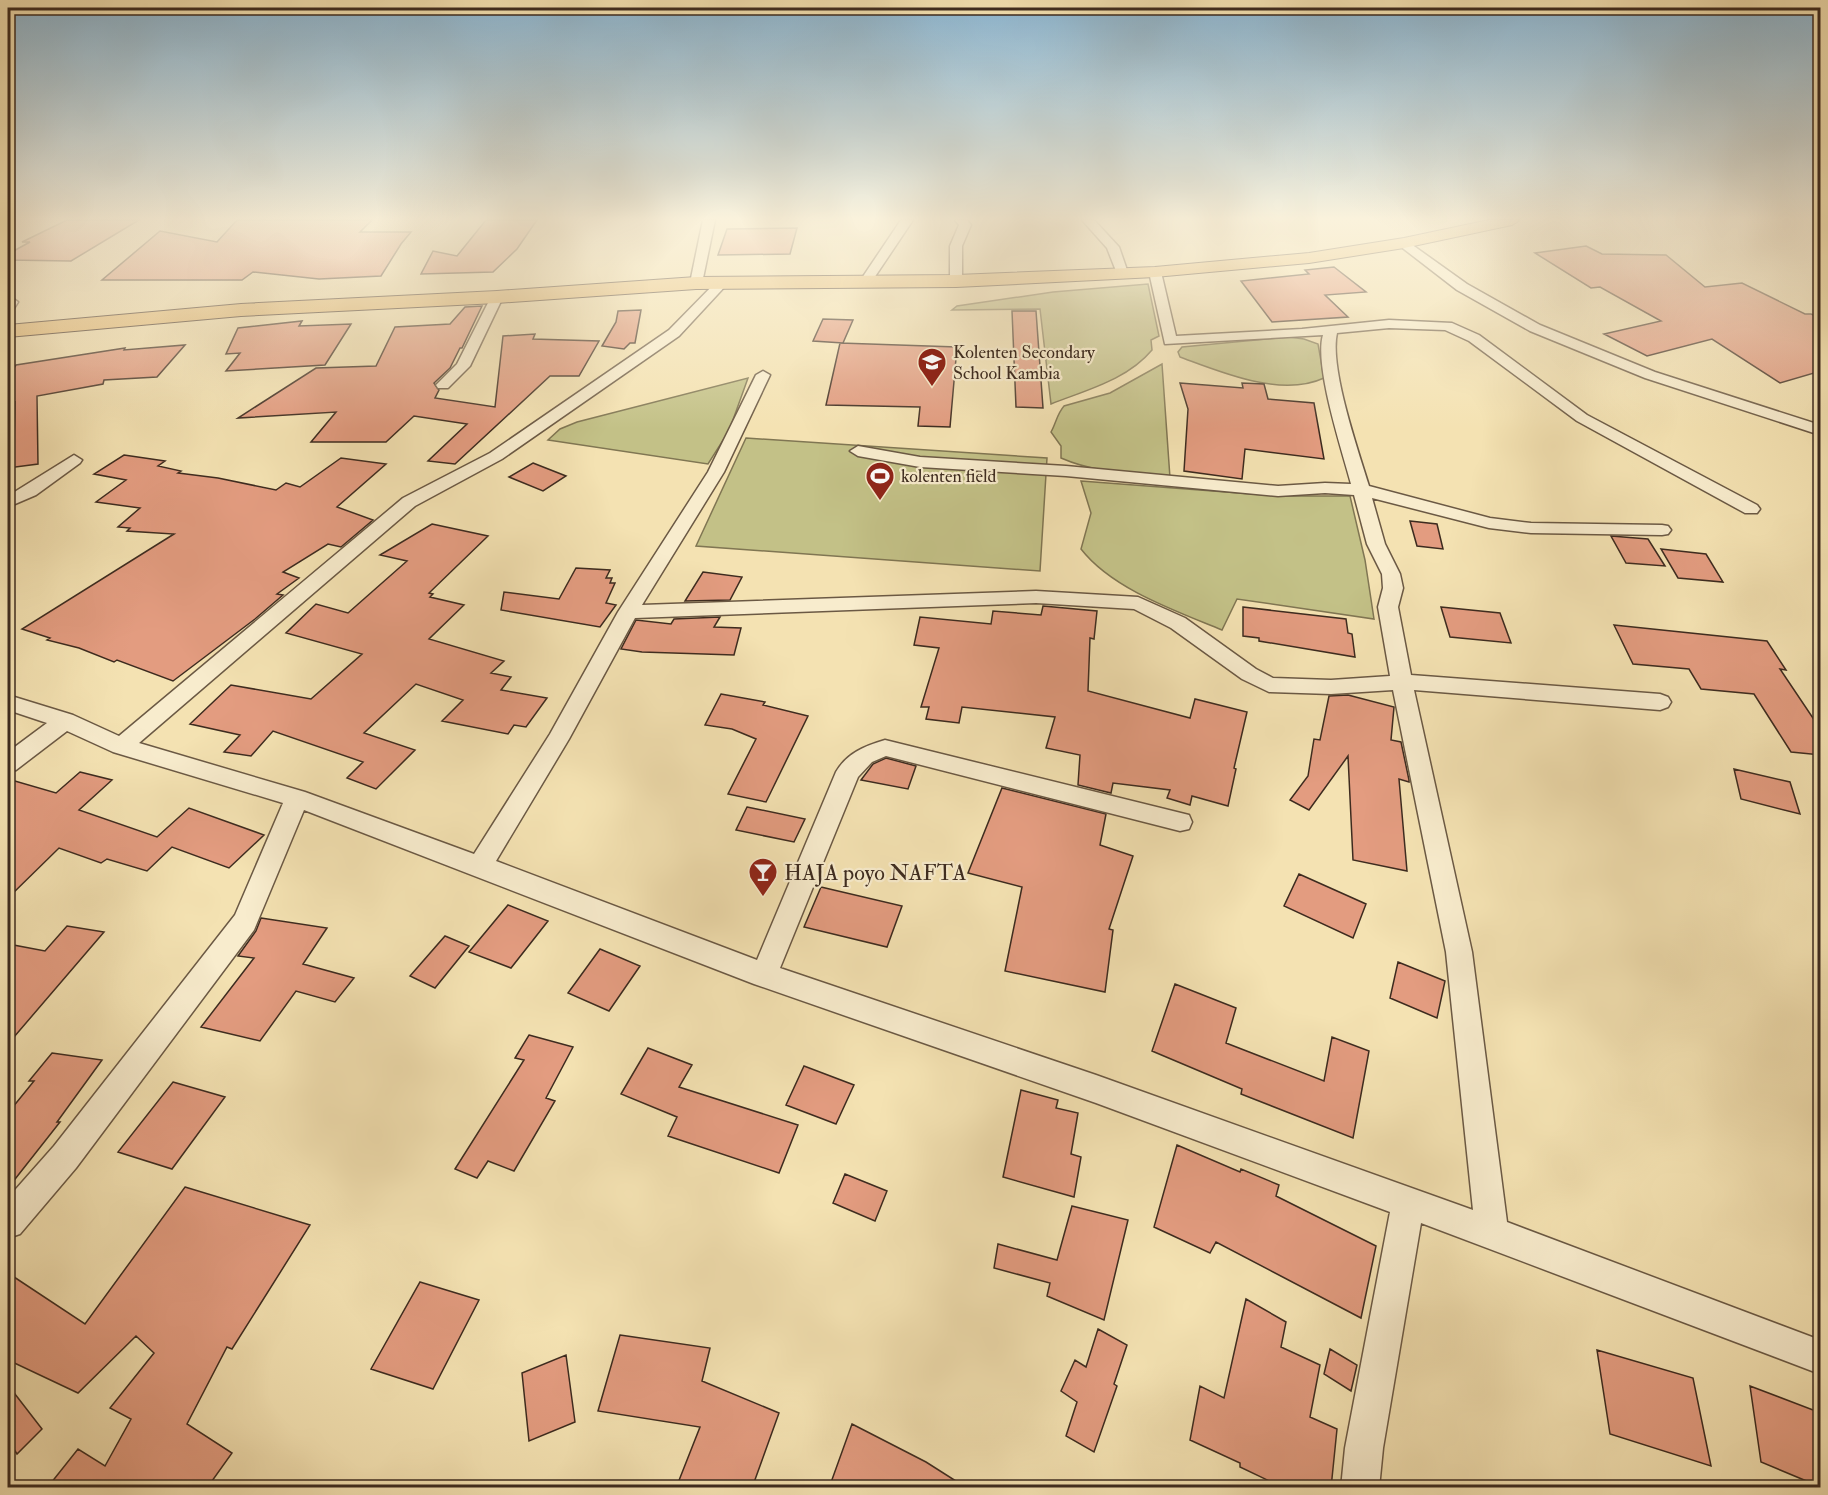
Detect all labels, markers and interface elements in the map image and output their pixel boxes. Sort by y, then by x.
place label: Kolenten Secondary School Kambia [953,341,1096,385]
school or university icon: Kolenten Secondary School Kambia [916,346,948,388]
sports icon: kolenten field [864,460,896,502]
place label: kolenten field [901,465,997,488]
bar icon: HAJA poyo NAFTA [747,856,779,898]
place label: HAJA poyo NAFTA [784,859,966,888]

